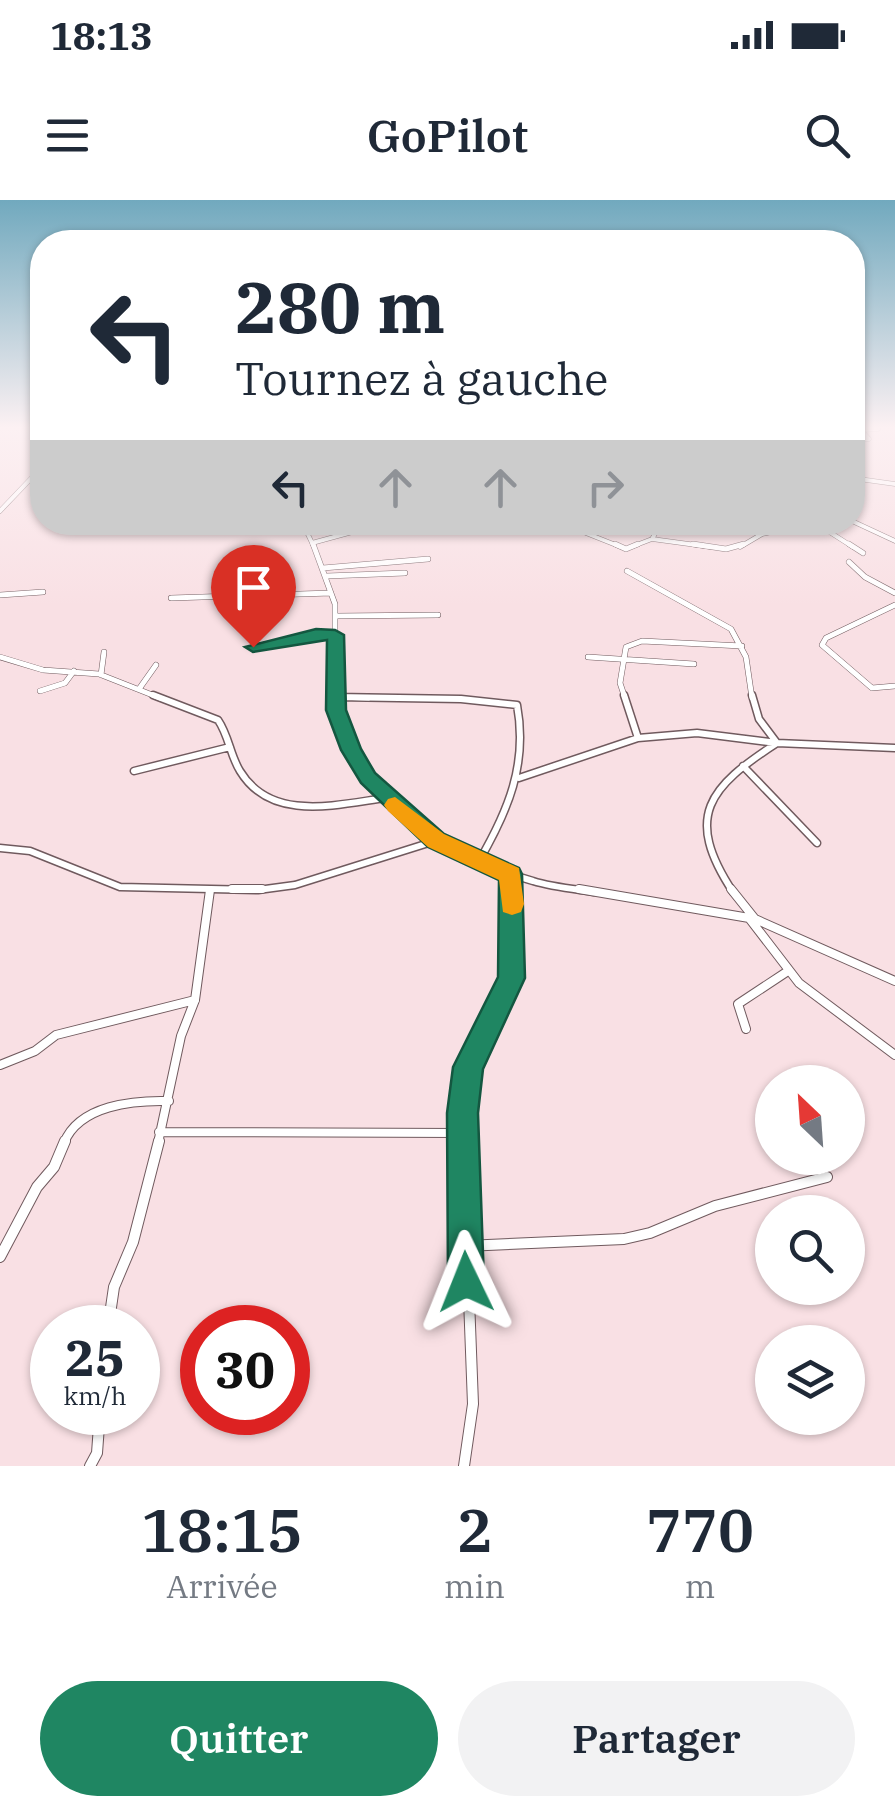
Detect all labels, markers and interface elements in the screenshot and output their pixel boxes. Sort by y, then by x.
text: 18:13 [50,11,153,60]
text: GoPilot [367,106,528,164]
icon: menu [40,108,95,163]
icon: search [800,108,855,163]
text: 280 m [235,261,445,352]
icon: left [70,270,200,400]
text: Tournez à gauche [235,349,608,407]
icon: left [263,460,318,515]
icon: ahead [368,460,423,515]
icon: ahead [473,460,528,515]
icon: right [578,460,633,515]
pin [211,545,296,648]
icon: arrive [226,560,281,615]
north arrow [755,1065,865,1175]
map controls [755,1065,865,1435]
button: search [755,1195,865,1305]
position arrow [414,1230,518,1334]
speed limit sign: 30 [180,1305,310,1435]
text: 25 [65,1325,125,1390]
button: layers [755,1325,865,1435]
text: km/h [63,1379,127,1412]
text: 18:15 [141,1490,303,1569]
text: 2 [456,1490,492,1569]
text: 770 [646,1490,754,1569]
text: Arrivée [166,1565,278,1607]
text: min [444,1565,505,1607]
text: m [685,1565,715,1607]
button: Quitter [40,1681,438,1796]
button: Partager [458,1681,855,1796]

